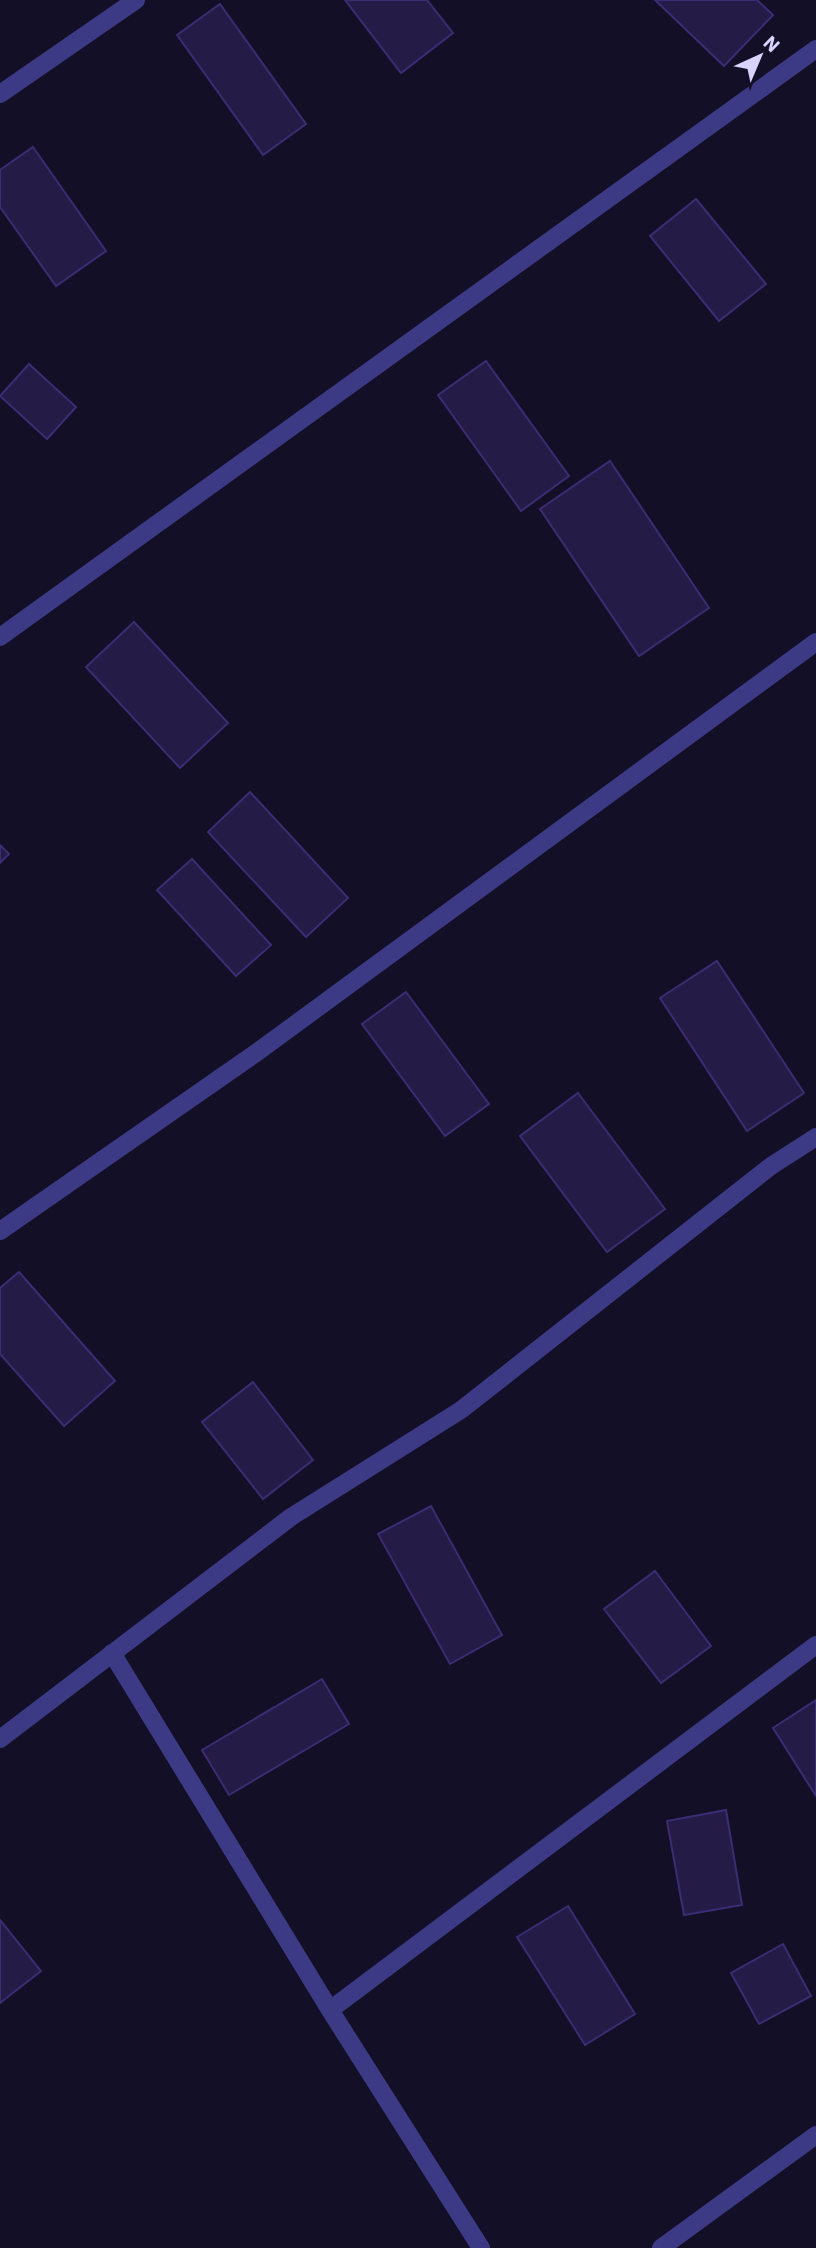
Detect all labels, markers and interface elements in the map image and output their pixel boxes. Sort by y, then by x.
north arrow [725,21,795,91]
text: N [759,30,785,57]

